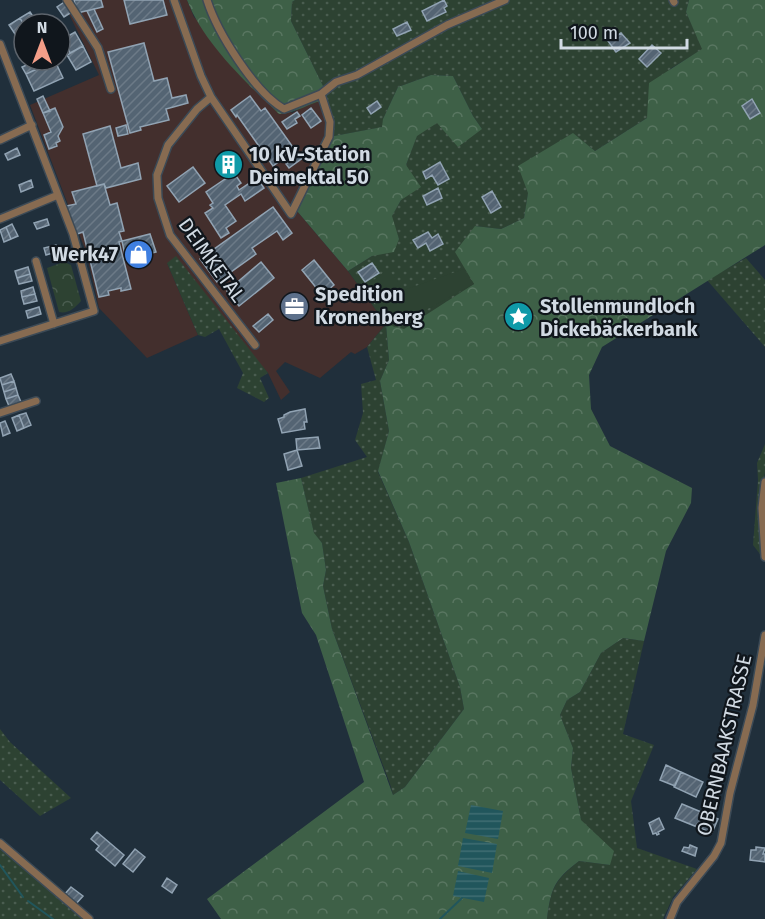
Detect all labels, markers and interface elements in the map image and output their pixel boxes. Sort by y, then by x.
north arrow [12,12,72,72]
scale bar [561,12,687,50]
text: N [37,18,47,37]
text: 100 m [570,22,618,44]
place label: 10 kV-Station Deimektal 50 [249,142,371,189]
building icon: 10 kV-Station Deimektal 50 [212,149,244,181]
street label: DEIMKETAL [173,213,251,307]
shop icon: Werk47 [123,238,155,270]
place label: Werk47 [51,242,118,266]
place label: Spedition Kronenberg [315,282,424,329]
office icon: Spedition Kronenberg [278,290,310,322]
place label: Stollenmundloch Dickebäckerbank [540,294,698,341]
place icon: Stollenmundloch Dickebäckerbank [503,301,535,333]
street label: OBERNBAAKSTRASSE [691,652,757,838]

